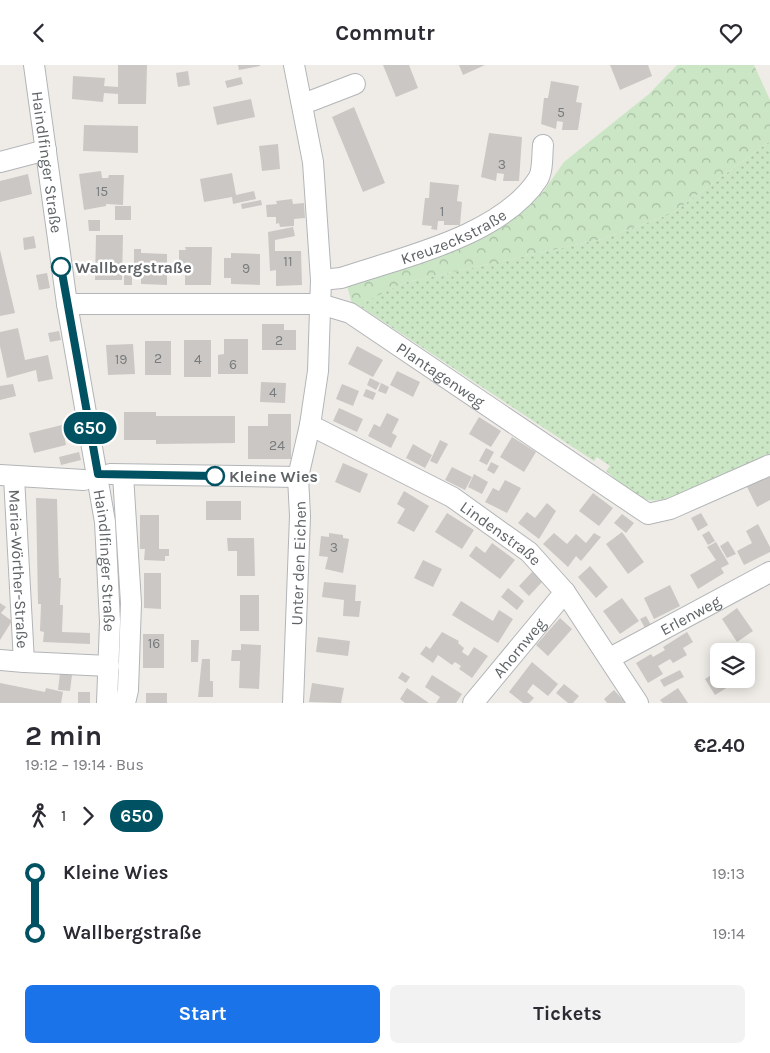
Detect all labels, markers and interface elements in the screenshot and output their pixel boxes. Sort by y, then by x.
icon: back [25,19,53,47]
icon: heart [717,19,745,47]
text: Commutr [335,20,435,46]
street label: Haindlfinger Straße [28,90,67,234]
house number: 5 [557,104,565,121]
house number: 3 [498,156,506,173]
house number: 15 [96,183,108,200]
house number: 1 [440,203,444,220]
street label: Kreuzeckstraße [398,205,510,268]
house number: 11 [283,253,293,270]
marker: Wallbergstraße [51,257,71,277]
place label: Wallbergstraße [75,258,192,277]
house number: 9 [242,260,250,277]
house number: 2 [275,332,283,349]
street label: Plantagenweg [393,338,489,411]
house number: 2 [154,350,162,367]
house number: 19 [115,351,127,368]
house number: 4 [194,351,202,368]
house number: 6 [229,356,237,373]
house number: 4 [269,384,277,401]
line badge: 650 [61,412,119,444]
text: 650 [74,417,106,439]
house number: 24 [269,437,285,454]
marker: Kleine Wies [205,466,225,486]
place label: Kleine Wies [229,467,318,486]
street label: Haindlfinger Straße [90,488,120,632]
street label: Maria-Wörther-Straße [5,489,33,649]
street label: Lindenstraße [457,497,546,569]
street label: Unter den Eichen [286,500,310,626]
house number: 3 [330,539,338,556]
street label: Erlenweg [657,591,724,639]
street label: Ahornweg [489,614,549,681]
house number: 16 [148,635,160,652]
map controls [710,643,755,688]
button: layers [710,643,755,688]
text: 2 min [25,719,102,752]
text: €2.40 [694,735,745,757]
text: 19:12 – 19:14 · Bus [25,755,144,774]
icon: walk [25,802,53,830]
icon: forward [74,802,102,830]
text: 650 [120,805,153,827]
text: 1 [61,806,66,825]
text: Kleine Wies [63,862,169,884]
text: 19:13 [712,864,745,883]
text: Wallbergstraße [63,922,202,944]
text: 19:14 [713,924,745,943]
button: Start [25,985,380,1043]
button: Tickets [390,985,745,1043]

